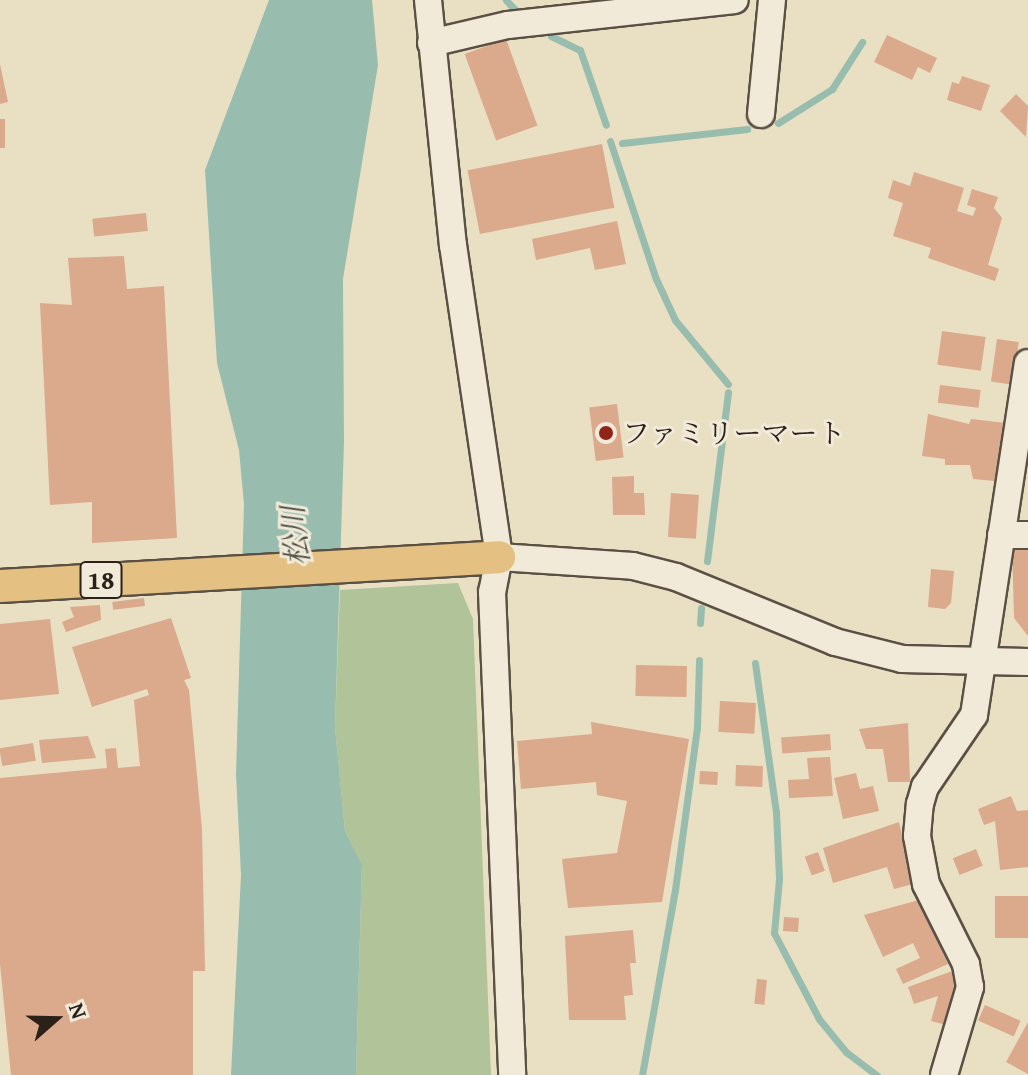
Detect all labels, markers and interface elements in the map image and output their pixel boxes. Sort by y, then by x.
place label: ファミリーマート [622,416,846,450]
marker: ファミリーマート [597,424,615,442]
water label: 松川 [274,504,316,568]
road number: 18 [79,558,123,602]
north arrow [16,979,96,1059]
text: N [61,998,96,1023]

